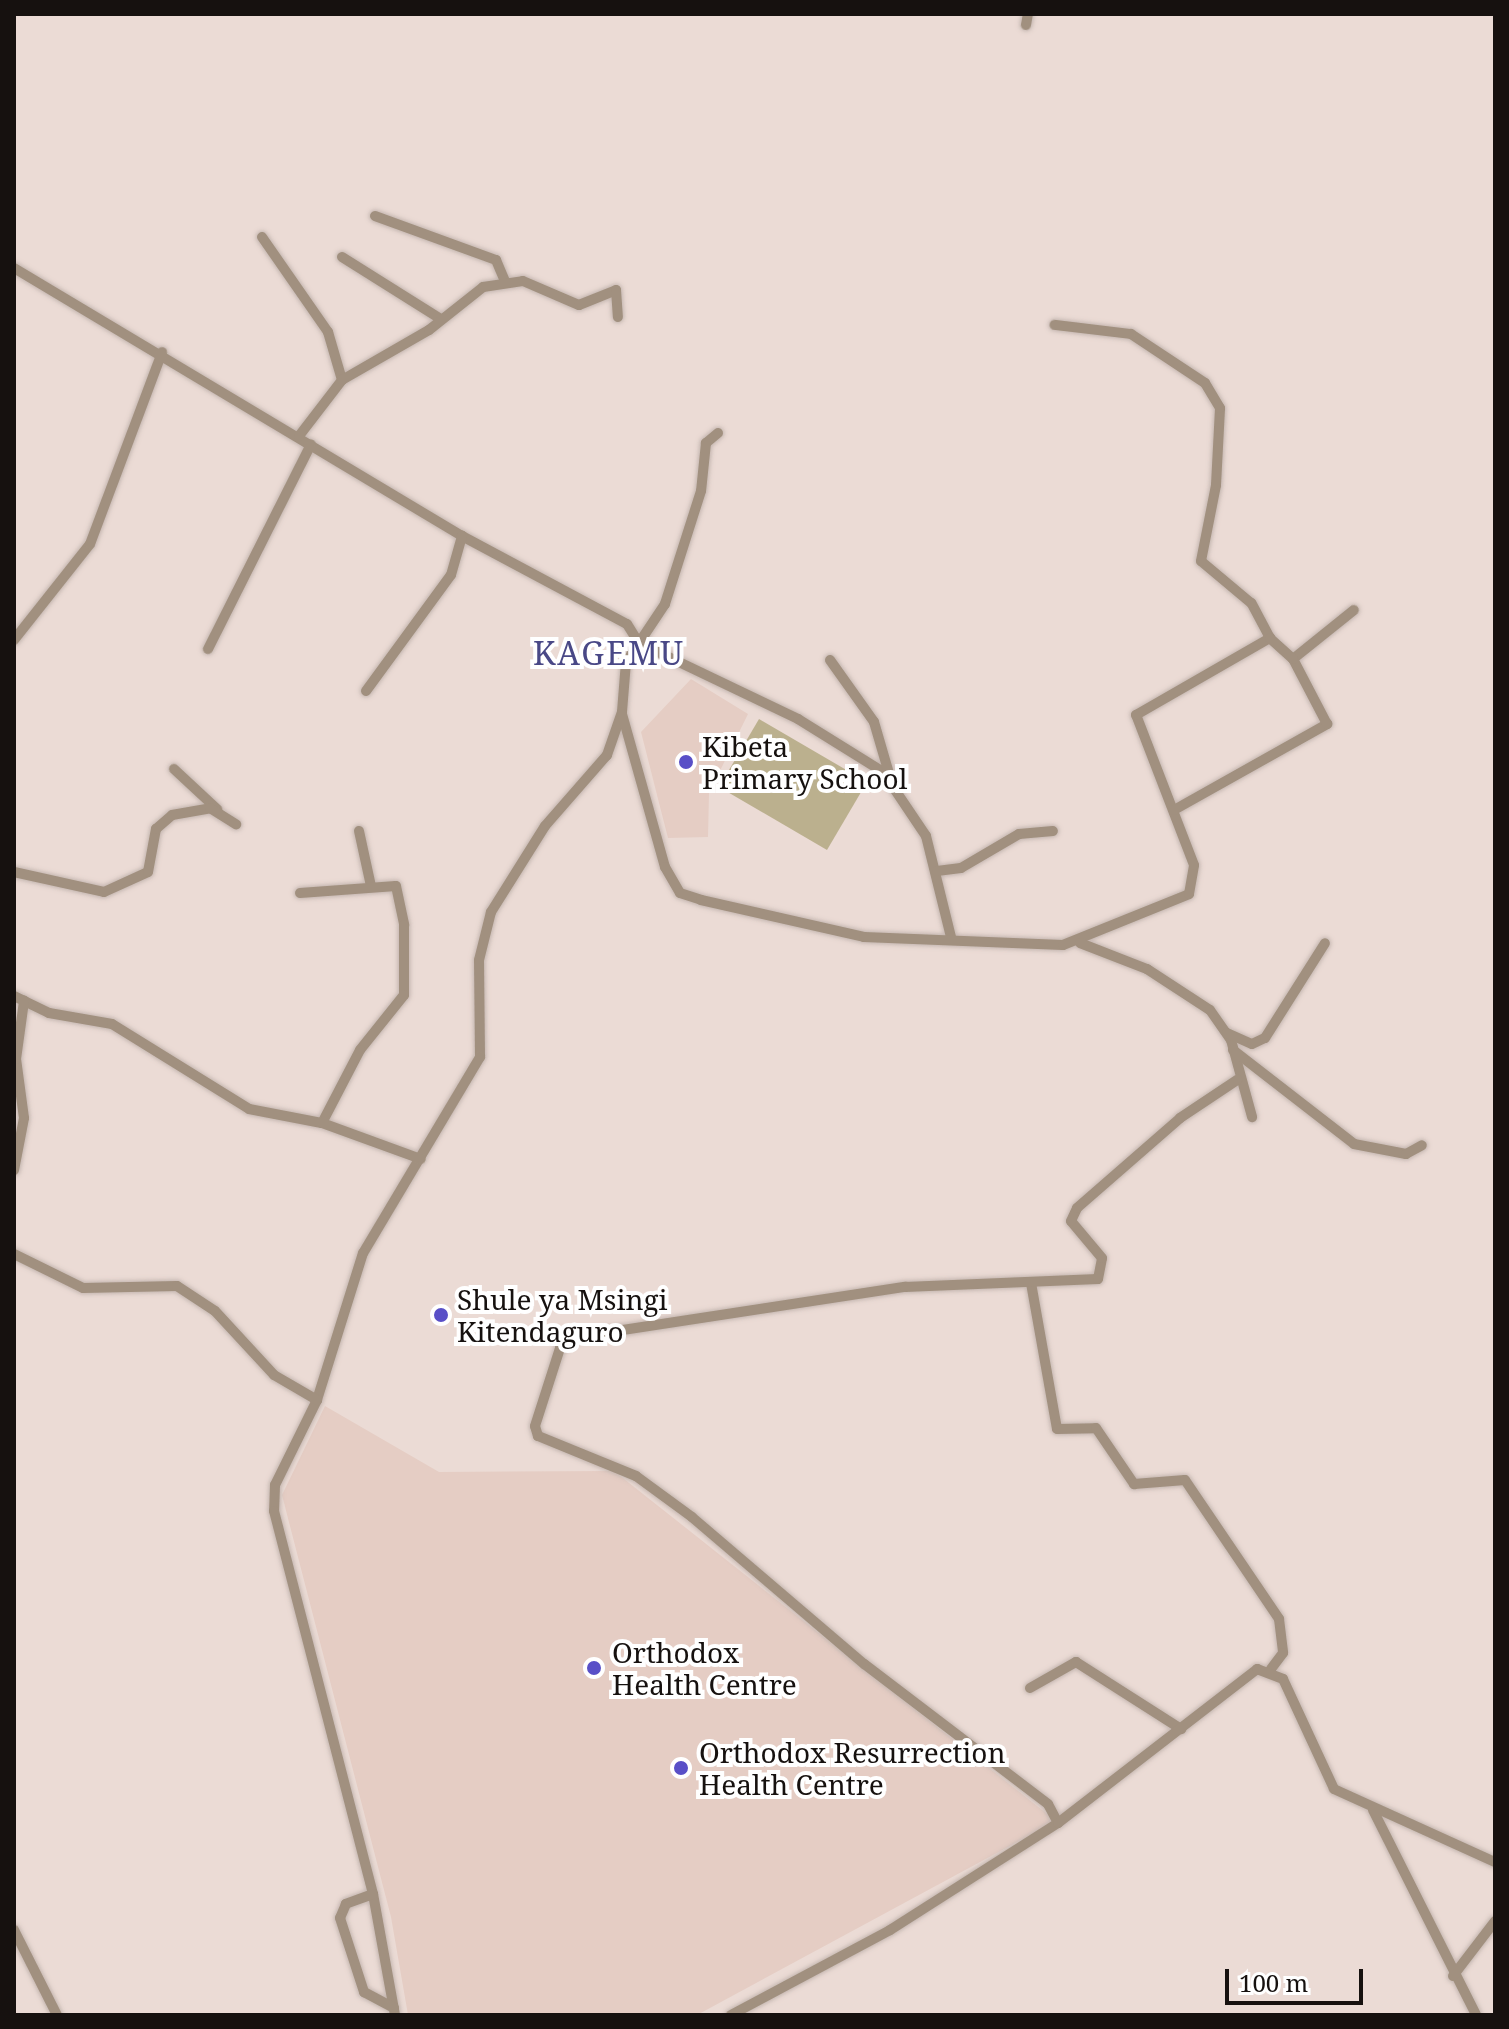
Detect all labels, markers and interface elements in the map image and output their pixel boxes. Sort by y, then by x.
district label: KAGEMU [533,634,685,672]
place label: Kibeta Primary School [702,729,907,795]
marker: Kibeta Primary School [677,753,695,771]
place label: Shule ya Msingi Kitendaguro [457,1282,668,1348]
marker: Shule ya Msingi Kitendaguro [432,1306,450,1324]
place label: Orthodox Health Centre [612,1635,797,1701]
marker: Orthodox Health Centre [583,1657,605,1679]
place label: Orthodox Resurrection Health Centre [699,1735,1005,1801]
marker: Orthodox Resurrection Health Centre [670,1757,692,1779]
scale bar [1229,1953,1367,2003]
text: 100 m [1239,1966,1308,1999]

